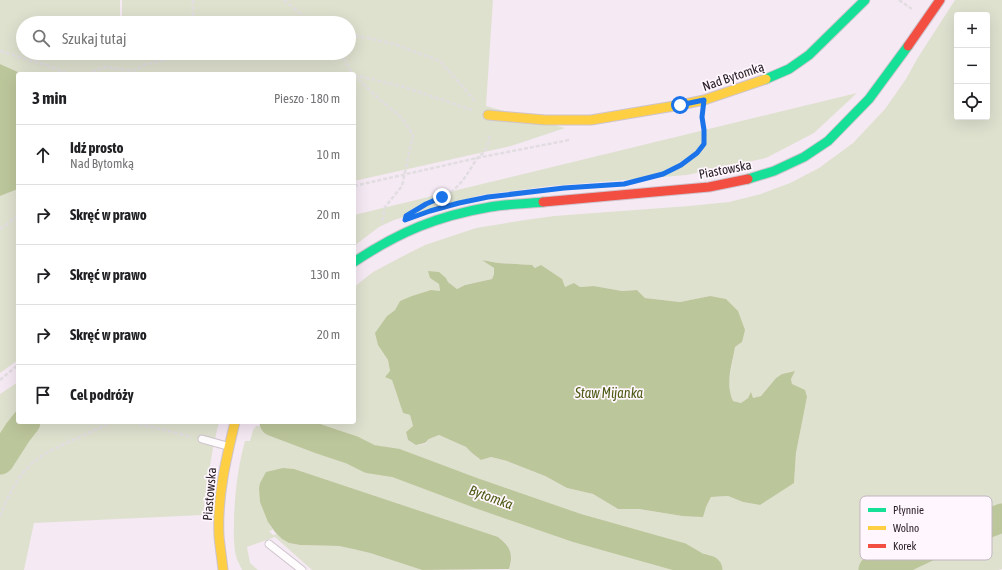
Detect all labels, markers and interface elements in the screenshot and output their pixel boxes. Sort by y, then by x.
map controls [954,12,990,120]
button: + [954,12,990,48]
search box [16,16,356,60]
icon: search [30,27,52,49]
text: Szukaj tutaj [62,30,126,47]
button: − [954,48,990,84]
street label: Nad Bytomką [700,59,766,94]
button: locate [954,84,990,120]
text: 3 min [32,88,67,108]
text: Pieszo · 180 m [274,91,340,106]
route start [671,96,689,114]
text: Idź prosto [70,139,124,156]
icon: ahead [32,144,54,166]
text: 10 m [317,147,340,162]
text: Nad Bytomką [70,156,134,171]
street label: Piastowska [697,157,753,182]
route end [433,188,451,206]
icon: right [32,204,54,226]
text: Skręć w prawo [70,206,147,223]
text: 20 m [317,207,340,222]
icon: right [32,264,54,286]
text: Skręć w prawo [70,266,147,283]
text: 130 m [311,267,340,282]
icon: right [32,324,54,346]
text: Skręć w prawo [70,326,147,343]
text: 20 m [317,327,340,342]
icon: arrive [32,384,54,406]
water label: Staw Mijanka [574,385,644,401]
text: Cel podróży [70,386,134,403]
street label: Piastowska [200,467,219,521]
water label: Bytomka [467,482,515,512]
legend [860,496,992,560]
text: Płynnie [893,504,924,516]
text: Wolno [893,522,919,534]
text: Korek [893,540,917,552]

